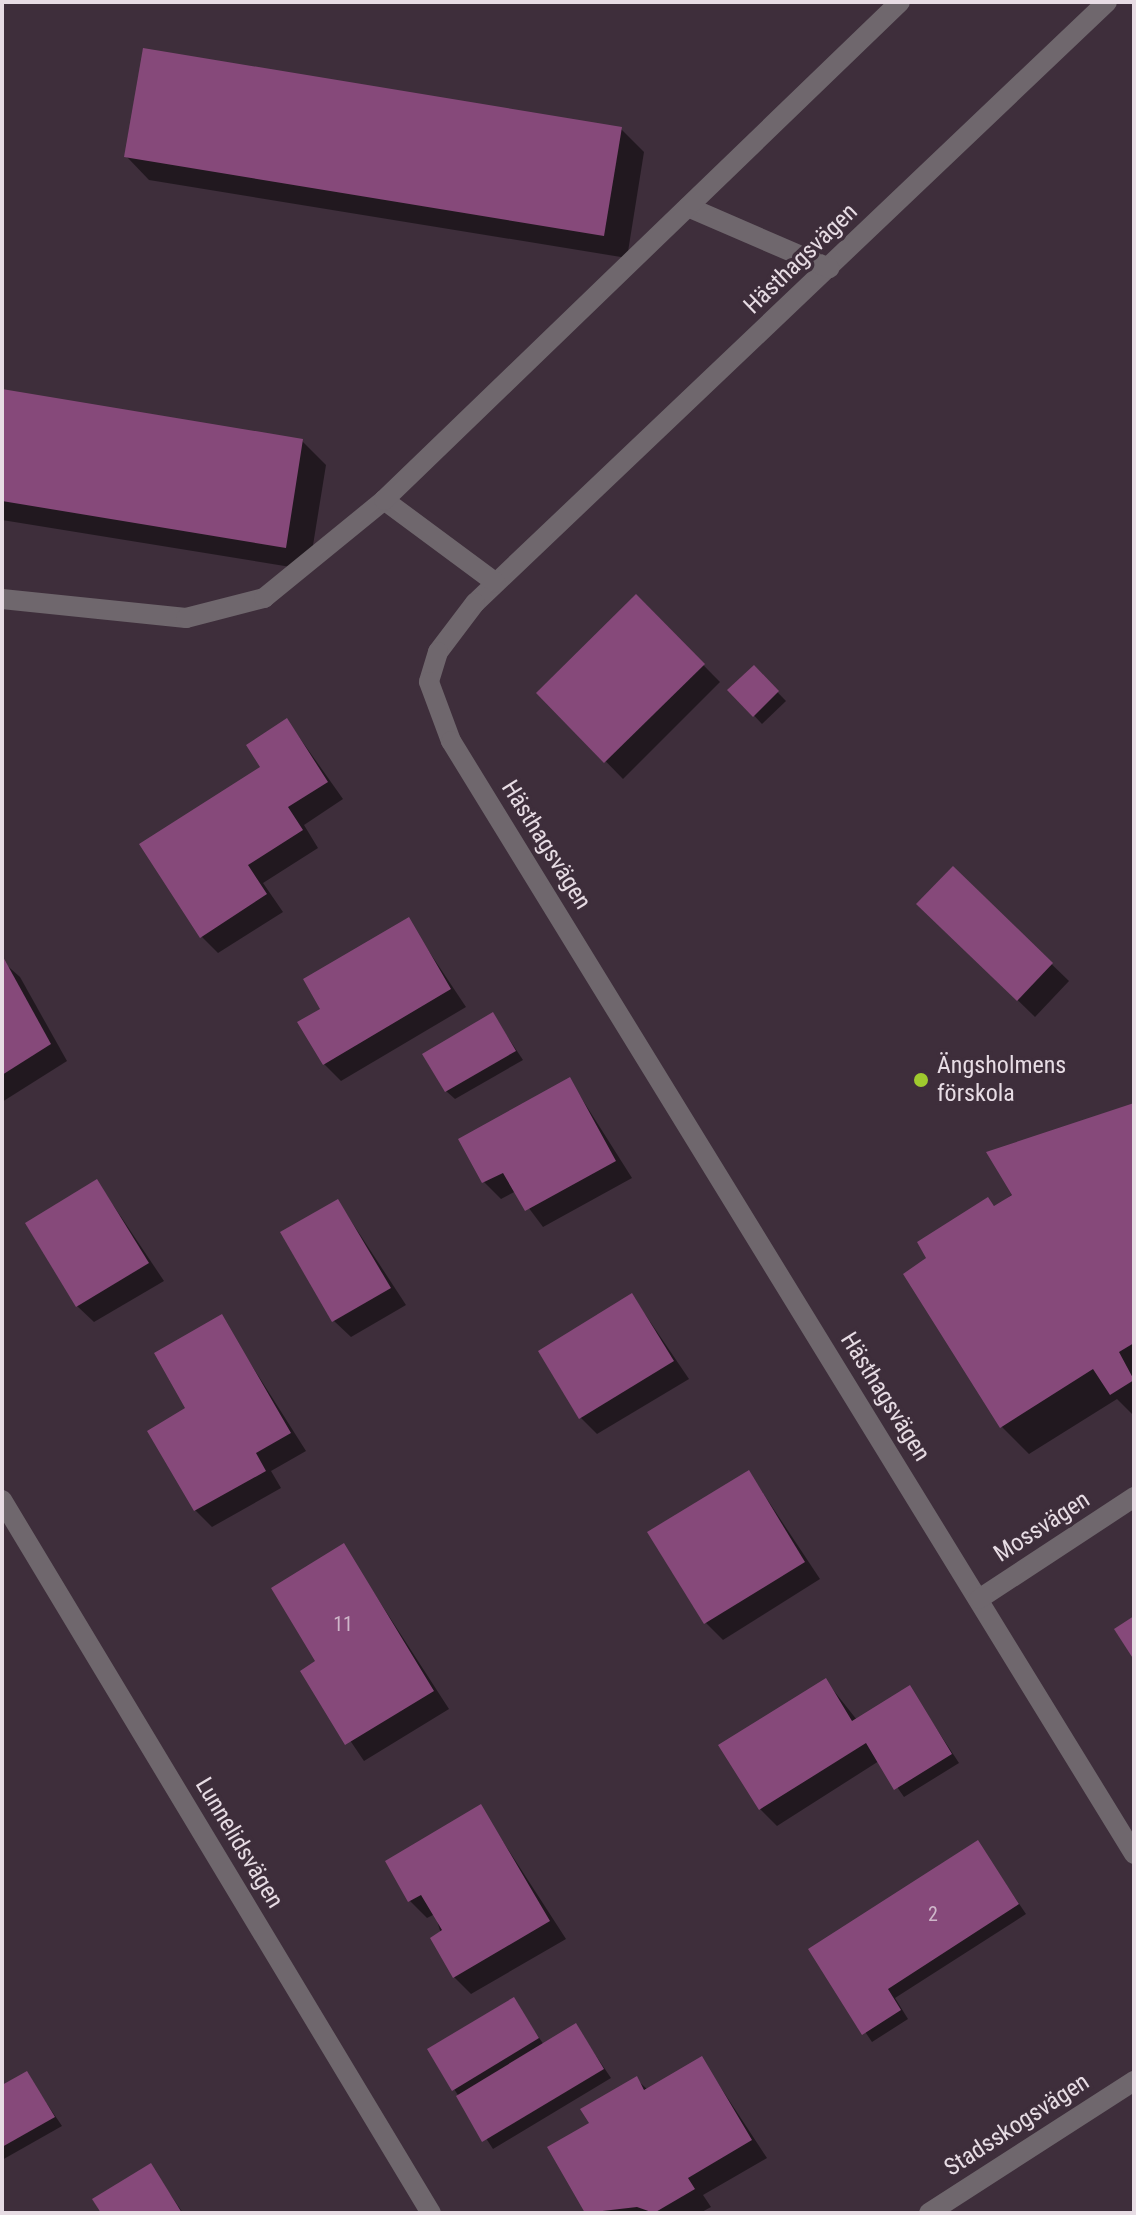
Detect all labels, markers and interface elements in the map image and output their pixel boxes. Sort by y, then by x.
street label: Hästhagsvägen [738,198,864,320]
street label: Hästhagsvägen [495,775,597,915]
place label: Ängsholmens förskola [937,1052,1066,1108]
marker: Ängsholmens förskola [912,1071,930,1089]
street label: Hästhagsvägen [834,1327,936,1467]
street label: Mossvägen [989,1485,1095,1569]
house number: 11 [333,1612,353,1636]
street label: Lunnelidsvägen [189,1773,289,1913]
house number: 2 [928,1902,938,1926]
street label: Stadsskogsvägen [939,2068,1095,2182]

